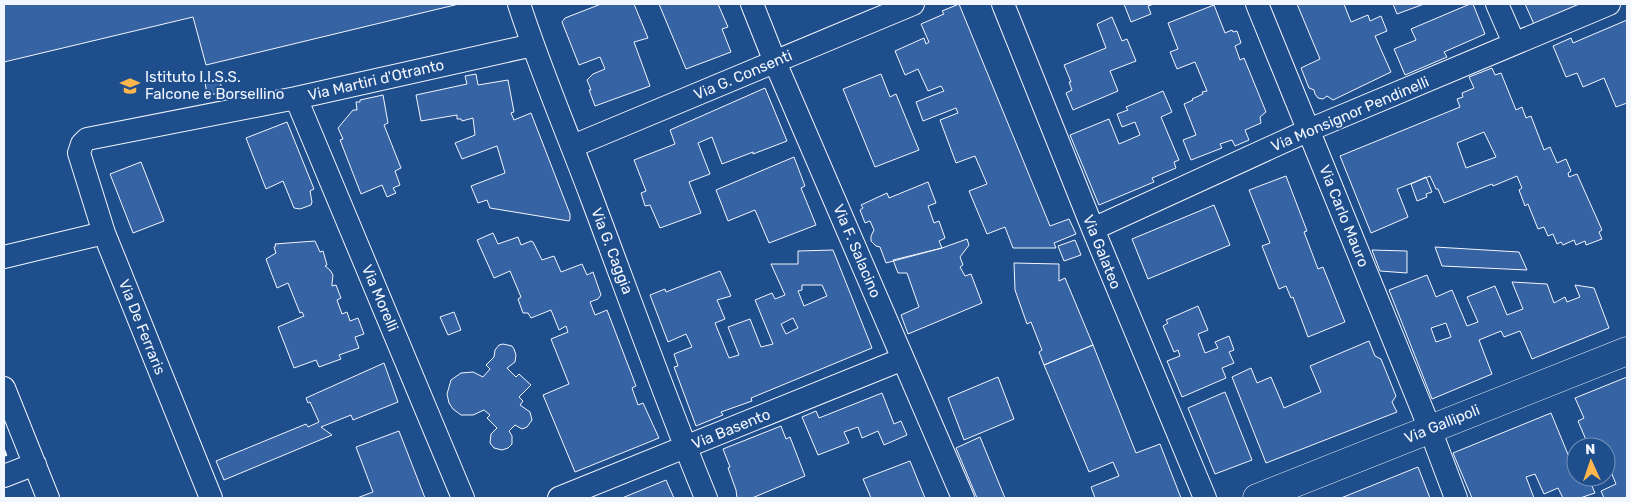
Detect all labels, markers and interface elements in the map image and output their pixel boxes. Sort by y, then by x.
street label: Via G. Consenti [691,46,795,104]
street label: Via Martiri d'Otranto [306,56,446,104]
place label: Istituto I.I.S.S. Falcone e Borsellino [145,68,284,103]
street label: Via Monsignor Pendinelli [1268,73,1432,155]
school or university icon: Istituto I.I.S.S. Falcone e Borsellino [119,75,141,97]
street label: Via Carlo Mauro [1315,162,1373,270]
street label: Via F. Salacino [829,202,885,300]
street label: Via G. Caggia [587,205,637,297]
street label: Via Galateo [1079,212,1125,292]
street label: Via Morelli [358,262,402,334]
street label: Via De Ferraris [115,277,169,378]
street label: Via Gallipoli [1402,401,1482,447]
street label: Via Basento [689,405,773,453]
north arrow [1566,437,1616,487]
text: N [1585,441,1596,458]

